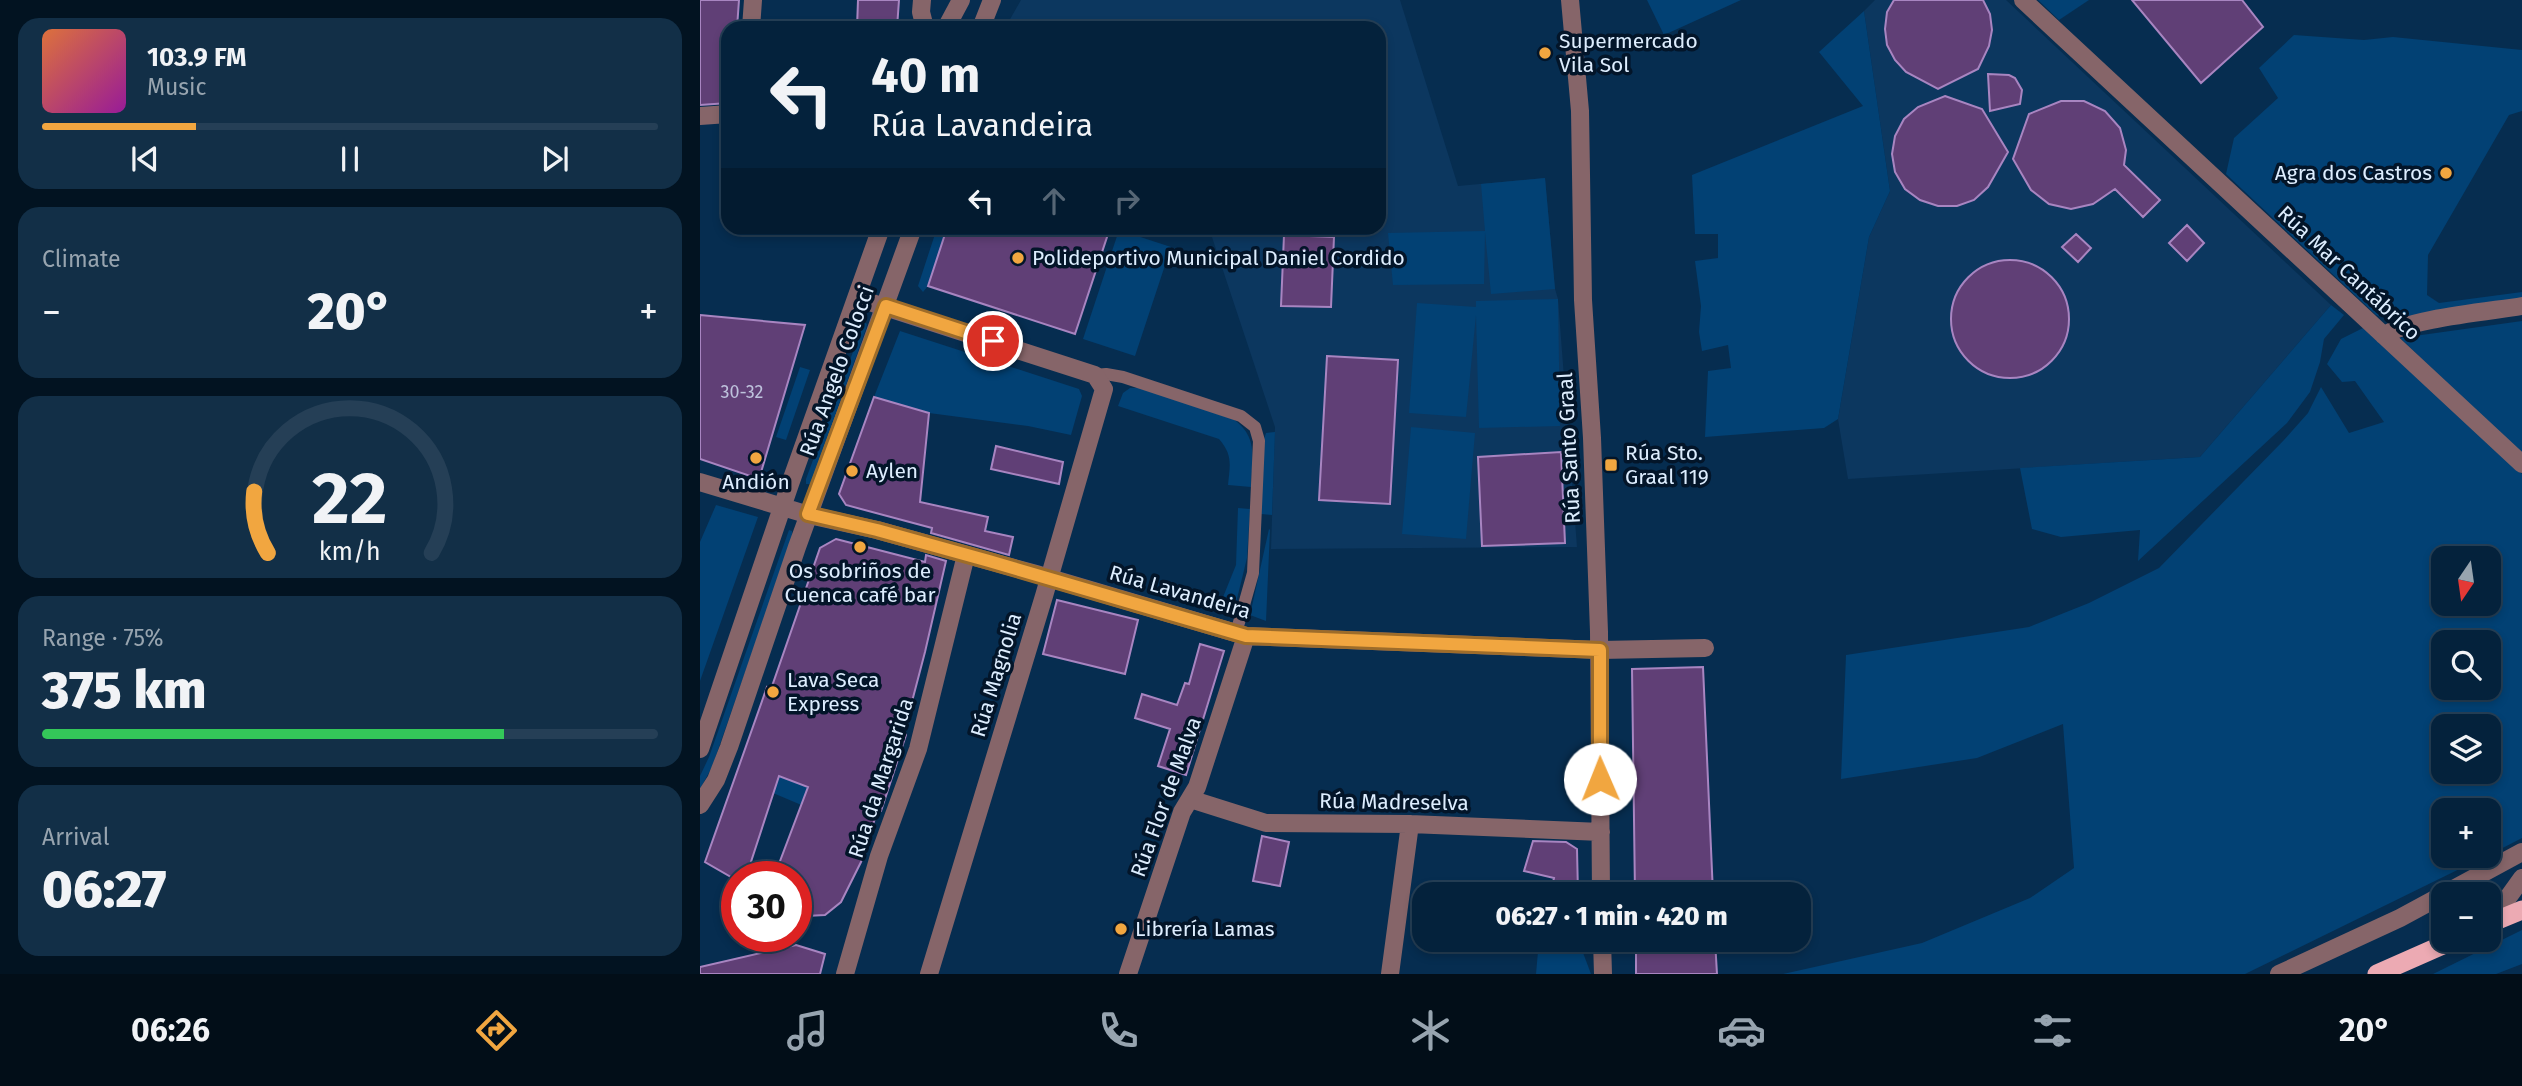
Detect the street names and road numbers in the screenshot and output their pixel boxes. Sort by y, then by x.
street label: Rúa Mar Cantábrico [2272,200,2426,346]
street label: Rúa Angelo Colocci [794,282,880,460]
street label: Rúa Santo Graal [1552,372,1586,524]
street label: Rúa Lavandeira [1106,559,1254,625]
street label: Rúa Magnolia [965,610,1027,740]
street label: Rúa da Margarida [843,695,919,861]
street label: Rúa Flor de Malva [1125,713,1207,881]
street label: Rúa Madreselva [1319,788,1469,816]

